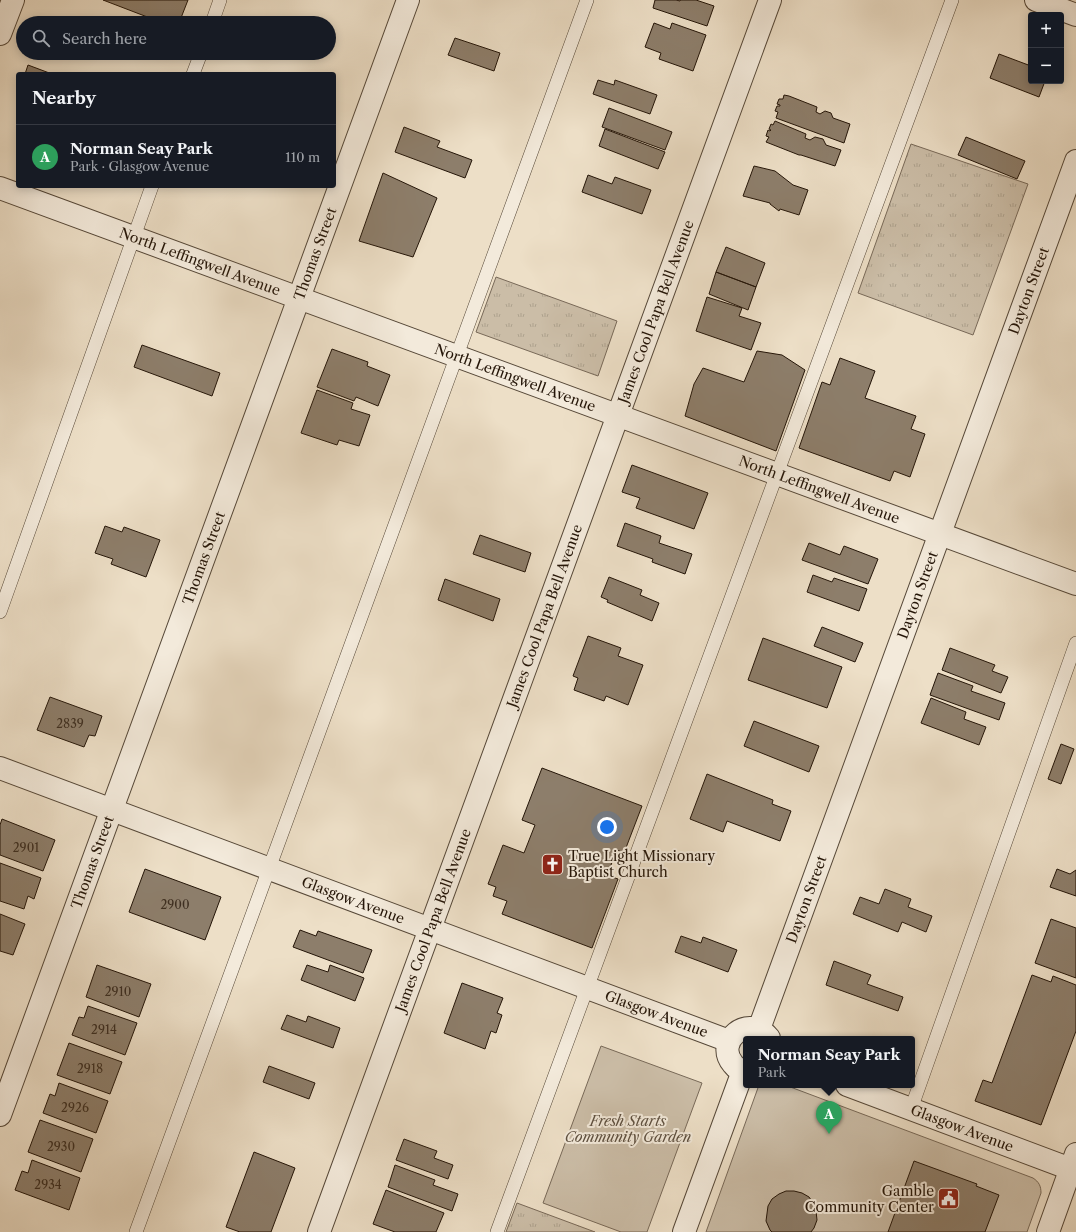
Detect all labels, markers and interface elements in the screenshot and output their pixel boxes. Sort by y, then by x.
map controls [1028,12,1064,84]
button: + [1028,12,1064,48]
search box [16,16,336,60]
icon: search [30,27,52,49]
text: Search here [62,29,147,48]
button: − [1028,48,1064,84]
text: Nearby [32,88,96,108]
text: Norman Seay Park [70,139,213,158]
text: A [40,149,50,165]
text: 110 m [285,149,320,165]
text: Park · Glasgow Avenue [70,158,209,174]
street label: Thomas Street [290,205,340,303]
street label: James Cool Papa Bell Avenue [613,218,698,408]
street label: North Leffingwell Avenue [117,224,283,299]
street label: Dayton Street [1004,244,1053,337]
street label: North Leffingwell Avenue [432,340,598,416]
street label: North Leffingwell Avenue [736,452,902,527]
street label: Thomas Street [179,509,229,607]
street label: James Cool Papa Bell Avenue [502,522,586,712]
street label: Dayton Street [893,549,942,641]
house number: 2839 [56,716,84,731]
street label: Thomas Street [67,813,118,911]
your location [597,817,617,837]
street label: James Cool Papa Bell Avenue [391,826,475,1016]
house number: 2901 [13,840,39,855]
place label: True Light Missionary Baptist Church [568,847,715,881]
church icon: True Light Missionary Baptist Church [540,851,566,877]
street label: Dayton Street [782,853,831,946]
street label: Glasgow Avenue [299,873,407,928]
house number: 2900 [160,897,190,912]
house number: 2910 [105,984,131,999]
street label: Glasgow Avenue [602,986,711,1041]
house number: 2914 [91,1022,117,1037]
popup [743,1036,915,1088]
text: Norman Seay Park [758,1045,900,1064]
house number: 2918 [77,1061,103,1076]
text: Park [758,1064,786,1080]
house number: 2926 [61,1100,89,1115]
pin: A [816,1101,842,1134]
street label: Glasgow Avenue [908,1101,1016,1156]
park label: Fresh Starts Community Garden [565,1112,691,1146]
house number: 2930 [47,1139,75,1154]
house number: 2934 [34,1177,62,1192]
place label: Gamble Community Center [805,1182,934,1216]
public building icon: Gamble Community Center [936,1186,962,1212]

